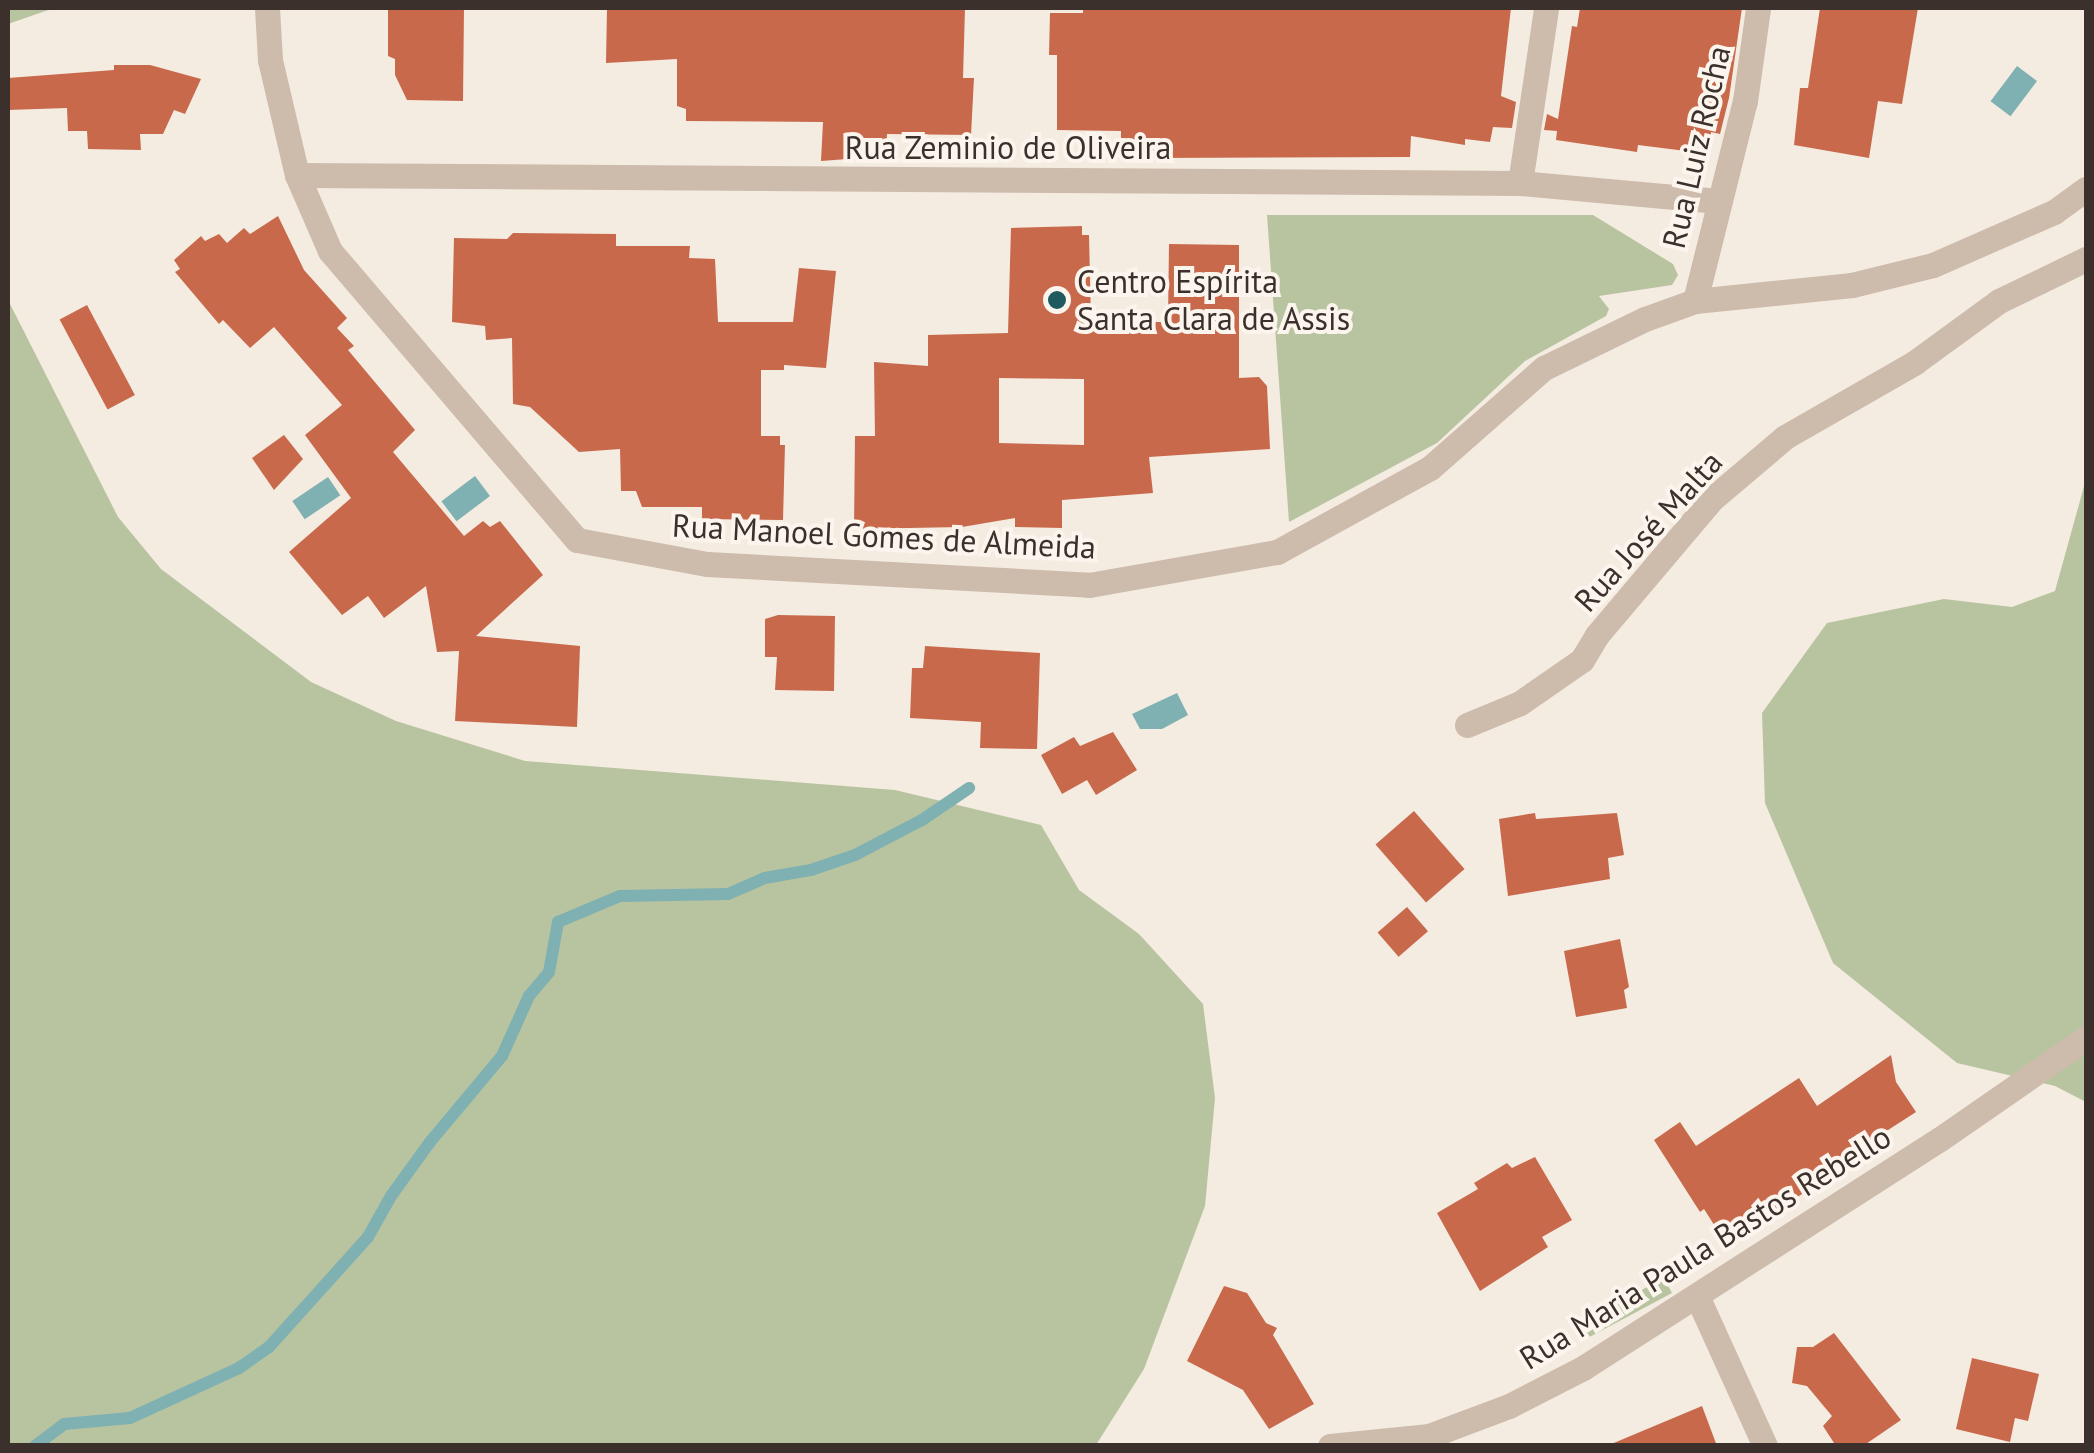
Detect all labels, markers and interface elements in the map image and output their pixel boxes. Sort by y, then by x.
street label: Rua Luiz Rocha [1654,42,1738,252]
street label: Rua Zeminio de Oliveira [844,128,1172,166]
place label: Centro Espírita Santa Clara de Assis [1077,263,1351,338]
marker: Centro Espírita Santa Clara de Assis [1046,289,1068,311]
street label: Rua José Malta [1566,443,1730,619]
street label: Rua Manoel Gomes de Almeida [671,506,1097,566]
street label: Rua Maria Paula Bastos Rebello [1513,1117,1897,1377]

